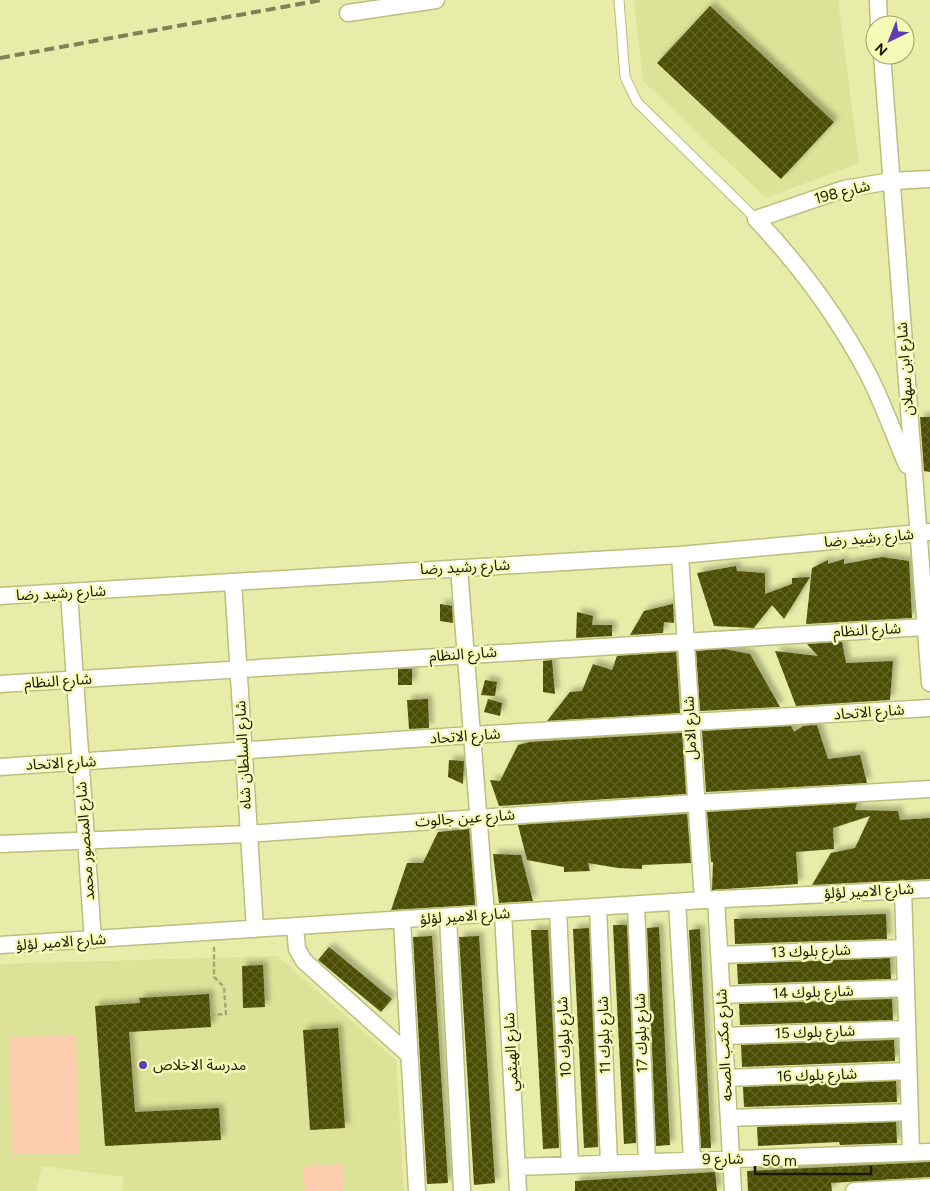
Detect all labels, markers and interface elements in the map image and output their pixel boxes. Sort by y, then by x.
north arrow [865,15,915,65]
text: N [872,39,891,59]
street label: شارع 198 [812,176,873,211]
street label: شارع ابن سهلان [893,321,920,416]
street label: شارع رشيد رضا [823,525,915,554]
street label: شارع رشيد رضا [420,556,511,581]
street label: شارع رشيد رضا [16,582,107,607]
street label: شارع النظام [833,619,902,644]
street label: شارع النظام [429,643,498,668]
street label: شارع النظام [24,670,93,695]
street label: شارع الامل [679,695,704,760]
street label: شارع السلطان شاه [231,700,258,810]
street label: شارع الاتحاد [833,701,905,726]
street label: شارع الاتحاد [429,725,501,750]
street label: شارع الاتحاد [25,752,97,777]
street label: شارع المنصور محمد [72,781,101,901]
street label: شارع عين جالوت [415,806,516,833]
street label: شارع الامير لؤلؤ [823,880,915,905]
street label: شارع الامير لؤلؤ [419,904,511,931]
street label: شارع الامير لؤلؤ [15,930,107,957]
street label: شارع بلوك 13 [771,941,852,964]
street label: شارع بلوك 14 [772,982,854,1005]
street label: شارع مكتب الصحه [712,988,739,1102]
street label: شارع بلوك 17 [631,992,654,1073]
street label: شارع بلوك 11 [594,995,617,1074]
street label: شارع بلوك 10 [553,996,578,1078]
street label: شارع الهيثمي [500,1012,525,1092]
street label: شارع بلوك 15 [775,1022,856,1045]
place label: مدرسة الاخلاص [153,1056,246,1074]
marker: مدرسة الاخلاص [137,1059,149,1071]
street label: شارع بلوك 16 [777,1065,858,1088]
scale bar [755,1144,871,1176]
street label: شارع 9 [702,1150,744,1171]
text: 50 m [762,1152,797,1170]

